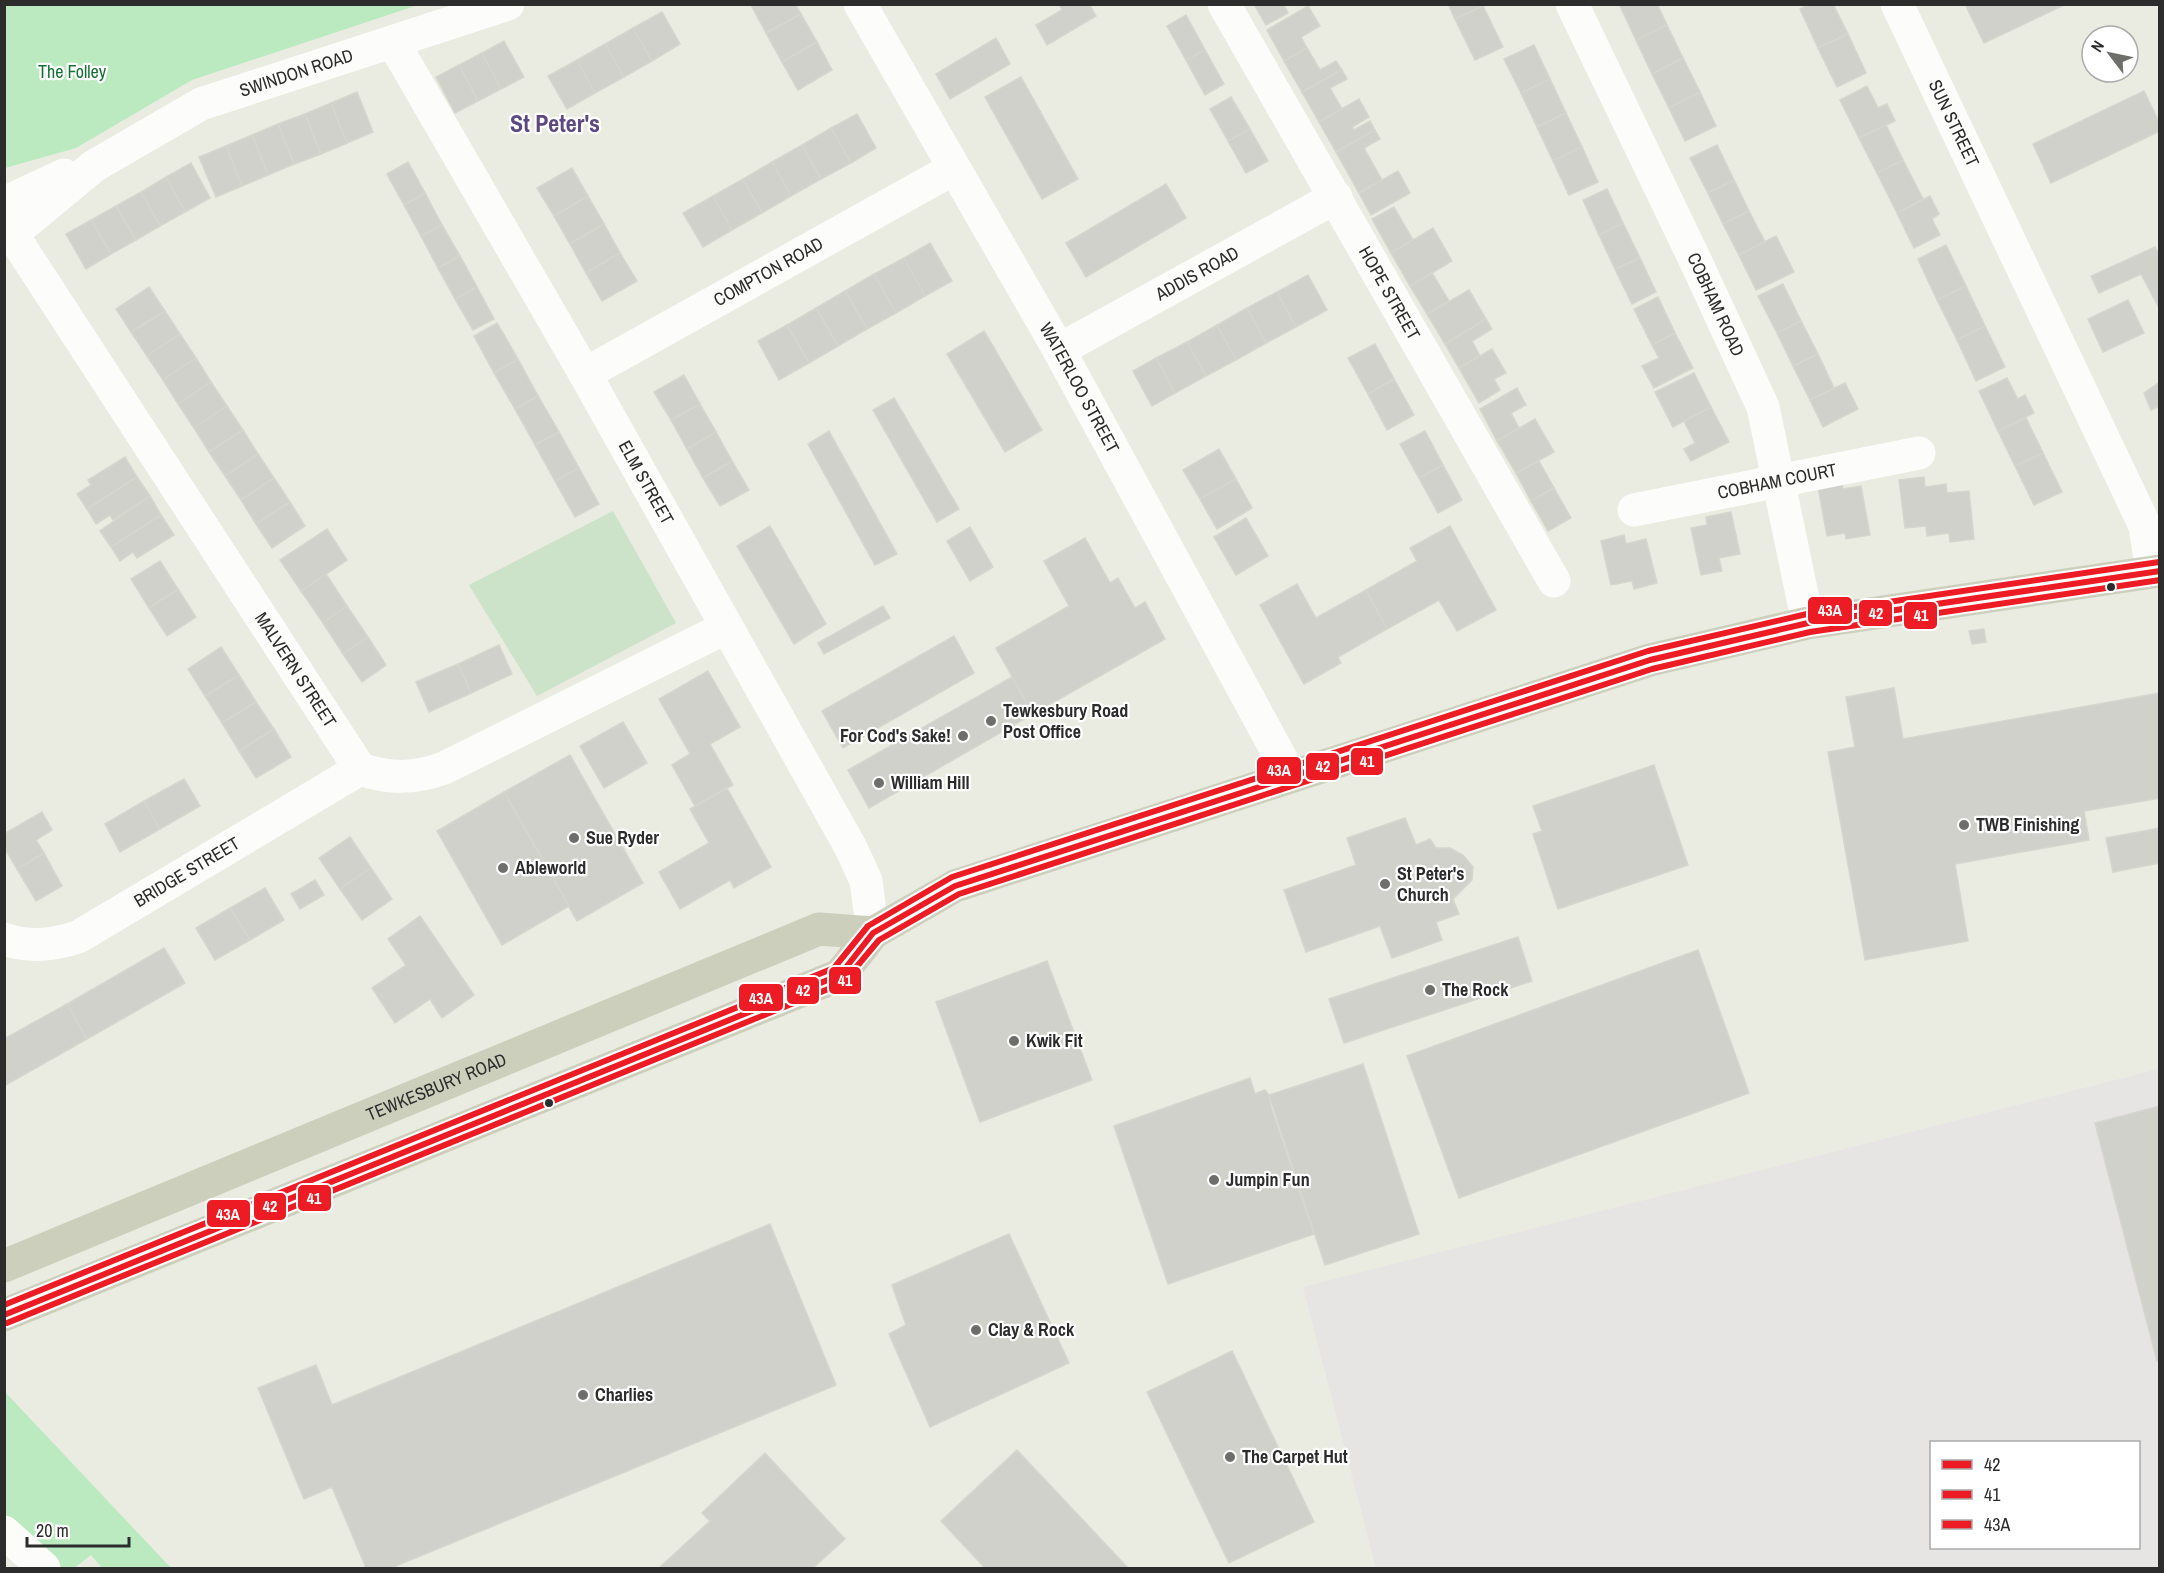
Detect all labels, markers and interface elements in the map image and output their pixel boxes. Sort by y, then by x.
north arrow [2080,24,2140,84]
text: N [2085,36,2109,56]
street label: SWINDON ROAD [236,42,356,103]
park label: The Folley [38,59,107,84]
street label: SUN STREET [1923,75,1985,171]
district label: St Peter's [510,107,600,139]
street label: COMPTON ROAD [709,231,828,312]
street label: ADDIS ROAD [1150,240,1243,307]
street label: HOPE STREET [1353,241,1426,344]
street label: COBHAM ROAD [1681,248,1751,360]
street label: WATERLOO STREET [1034,318,1126,457]
street label: ELM STREET [613,436,680,529]
street label: COBHAM COURT [1715,457,1839,505]
unlabelled marker [2105,581,2117,593]
line badge: 43A [1807,596,1853,625]
text: 43A [1818,599,1843,621]
line badge: 42 [1858,599,1893,627]
line badge: 41 [1903,601,1938,630]
text: 42 [1869,602,1883,624]
text: 41 [1914,604,1929,626]
street label: MALVERN STREET [249,607,343,732]
place label: Tewkesbury Road Post Office [1003,698,1128,744]
marker: Tewkesbury Road Post Office [984,714,998,728]
place label: For Cod's Sake! [840,723,951,748]
marker: For Cod's Sake! [956,729,970,743]
line badge: 41 [1350,747,1384,776]
text: 41 [1360,750,1375,772]
line badge: 42 [1305,752,1340,781]
text: 42 [1316,755,1330,777]
line badge: 43A [1256,756,1302,785]
text: 43A [1267,759,1292,781]
place label: William Hill [891,770,970,795]
marker: William Hill [872,776,886,790]
place label: TWB Finishing [1976,812,2079,837]
marker: TWB Finishing [1957,818,1971,832]
place label: Sue Ryder [586,825,659,850]
street label: BRIDGE STREET [129,831,244,913]
marker: Sue Ryder [567,831,581,845]
place label: Ableworld [515,855,586,880]
marker: Ableworld [496,861,510,875]
place label: St Peter's Church [1397,861,1465,907]
marker: St Peter's Church [1378,877,1392,891]
line badge: 41 [828,966,862,995]
text: 41 [838,969,853,991]
line badge: 42 [786,976,820,1005]
place label: The Rock [1442,977,1509,1002]
text: 42 [796,979,810,1001]
line badge: 43A [738,983,784,1012]
marker: The Rock [1423,983,1437,997]
text: 43A [749,987,774,1009]
place label: Kwik Fit [1026,1028,1083,1053]
marker: Kwik Fit [1007,1034,1021,1048]
street label: TEWKESBURY ROAD [362,1047,510,1127]
unlabelled marker [543,1097,555,1109]
place label: Jumpin Fun [1226,1167,1310,1192]
marker: Jumpin Fun [1207,1173,1221,1187]
line badge: 41 [297,1184,332,1212]
text: 41 [307,1187,322,1209]
line badge: 42 [253,1192,287,1221]
text: 42 [263,1195,277,1217]
line badge: 43A [206,1199,251,1228]
text: 43A [216,1203,241,1225]
place label: Clay & Rock [988,1317,1075,1342]
marker: Clay & Rock [969,1323,983,1337]
place label: Charlies [595,1382,653,1407]
marker: Charlies [576,1388,590,1402]
legend [1930,1441,2140,1549]
place label: The Carpet Hut [1242,1444,1348,1469]
marker: The Carpet Hut [1223,1450,1237,1464]
text: 42 [1984,1452,2000,1477]
text: 41 [1984,1482,2001,1507]
scale bar [27,1510,129,1548]
text: 43A [1984,1512,2010,1537]
text: 20 m [36,1518,69,1543]

